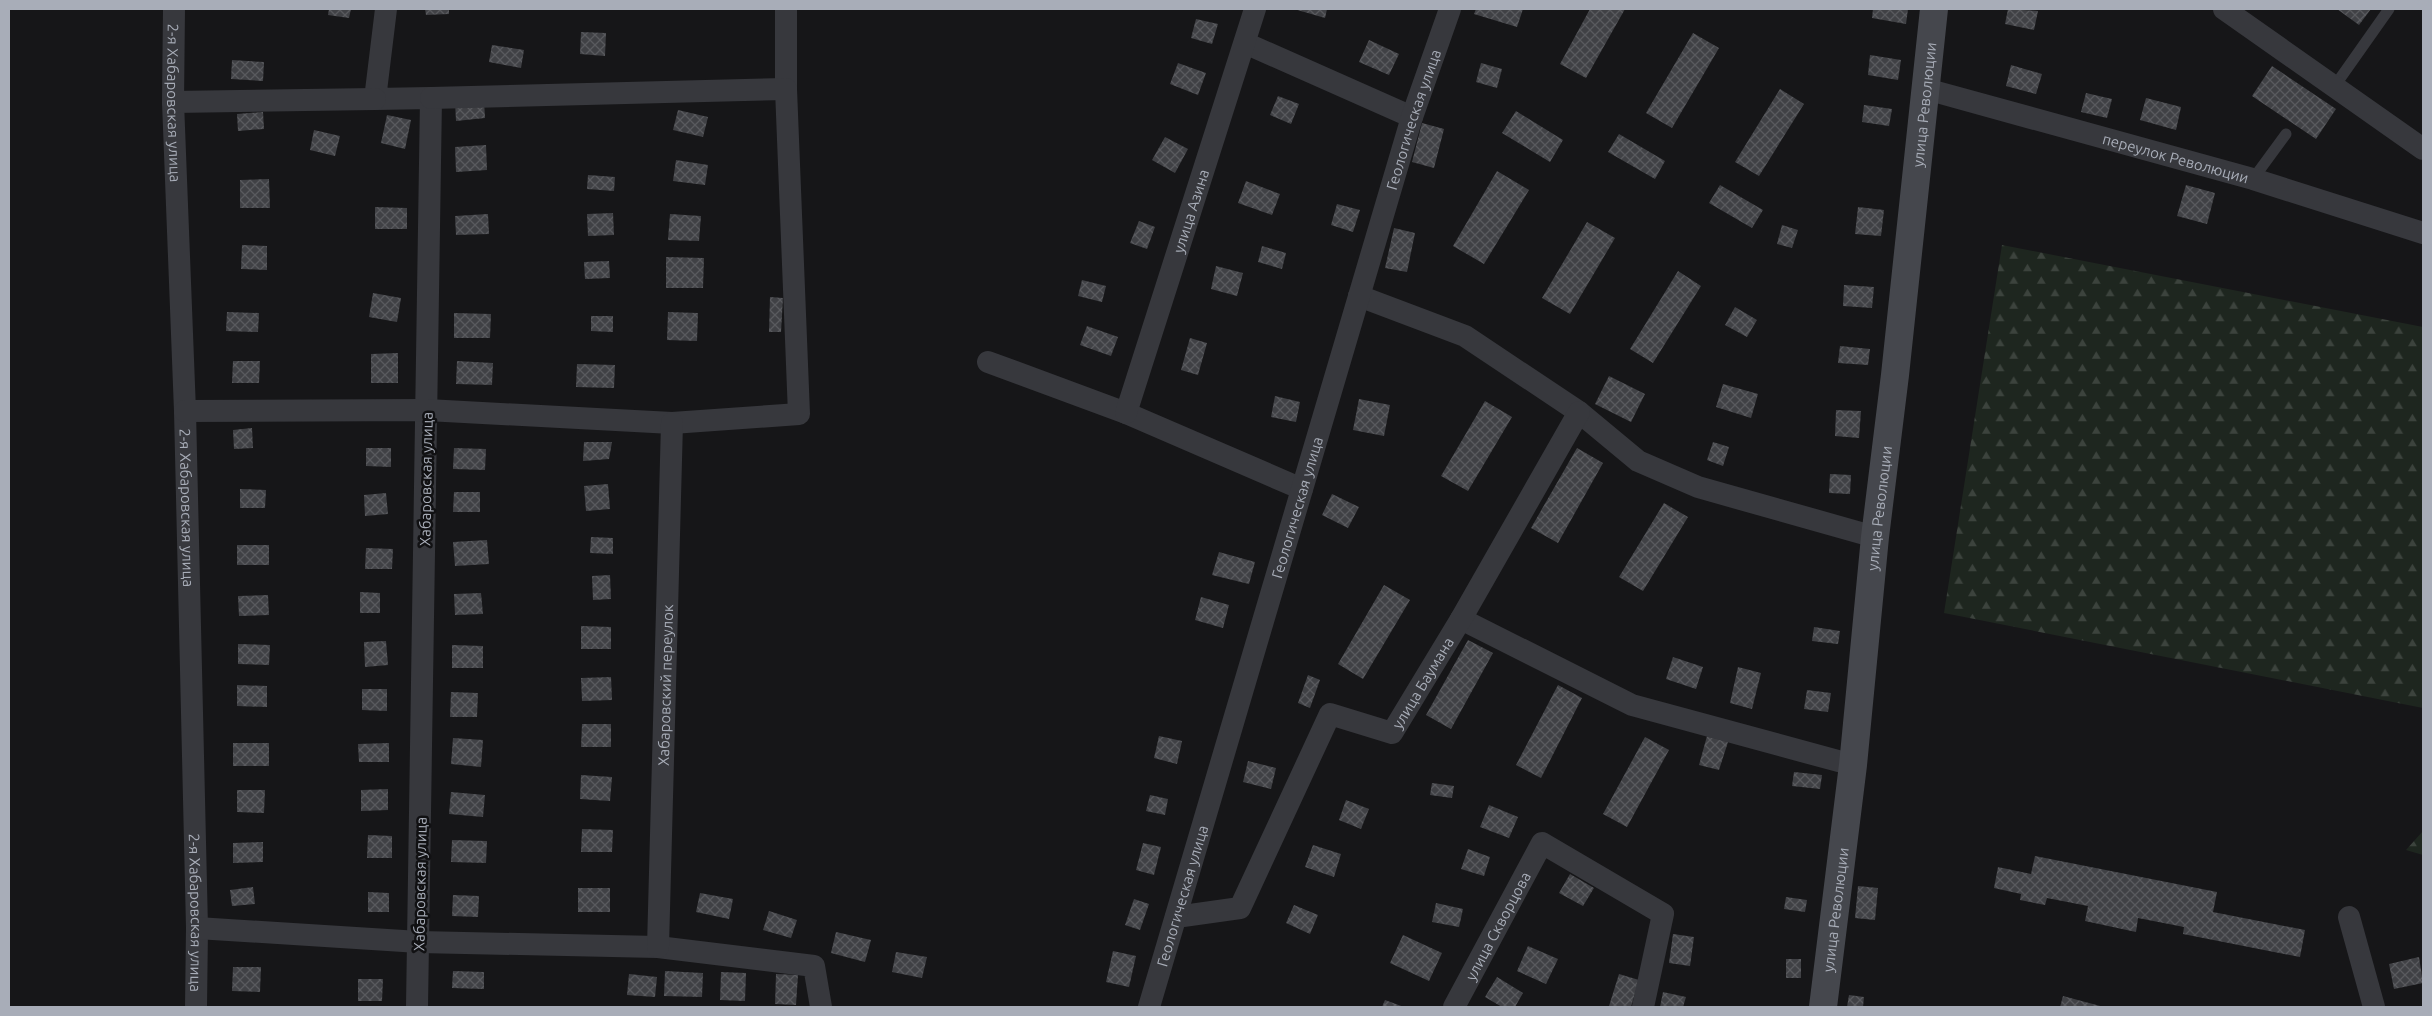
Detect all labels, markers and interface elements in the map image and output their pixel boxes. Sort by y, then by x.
street label: 2-я Хабаровская улица [164,24,185,183]
street label: улица Революции [1909,41,1939,168]
street label: Геологическая улица [1382,47,1444,192]
street label: переулок Революции [2101,130,2251,186]
street label: улица Азина [1169,167,1212,255]
street label: Хабаровская улица [416,412,436,546]
street label: 2-я Хабаровская улица [177,428,198,587]
street label: Геологическая улица [1268,435,1326,580]
street label: улица Революции [1863,445,1895,571]
street label: Хабаровский переулок [654,604,676,766]
street label: улица Баумана [1388,634,1457,732]
street label: Хабаровская улица [410,817,430,951]
street label: Геологическая улица [1153,823,1211,969]
street label: 2-я Хабаровская улица [186,833,206,992]
street label: улица Революции [1819,846,1851,973]
street label: улица Скворцова [1461,869,1534,983]

